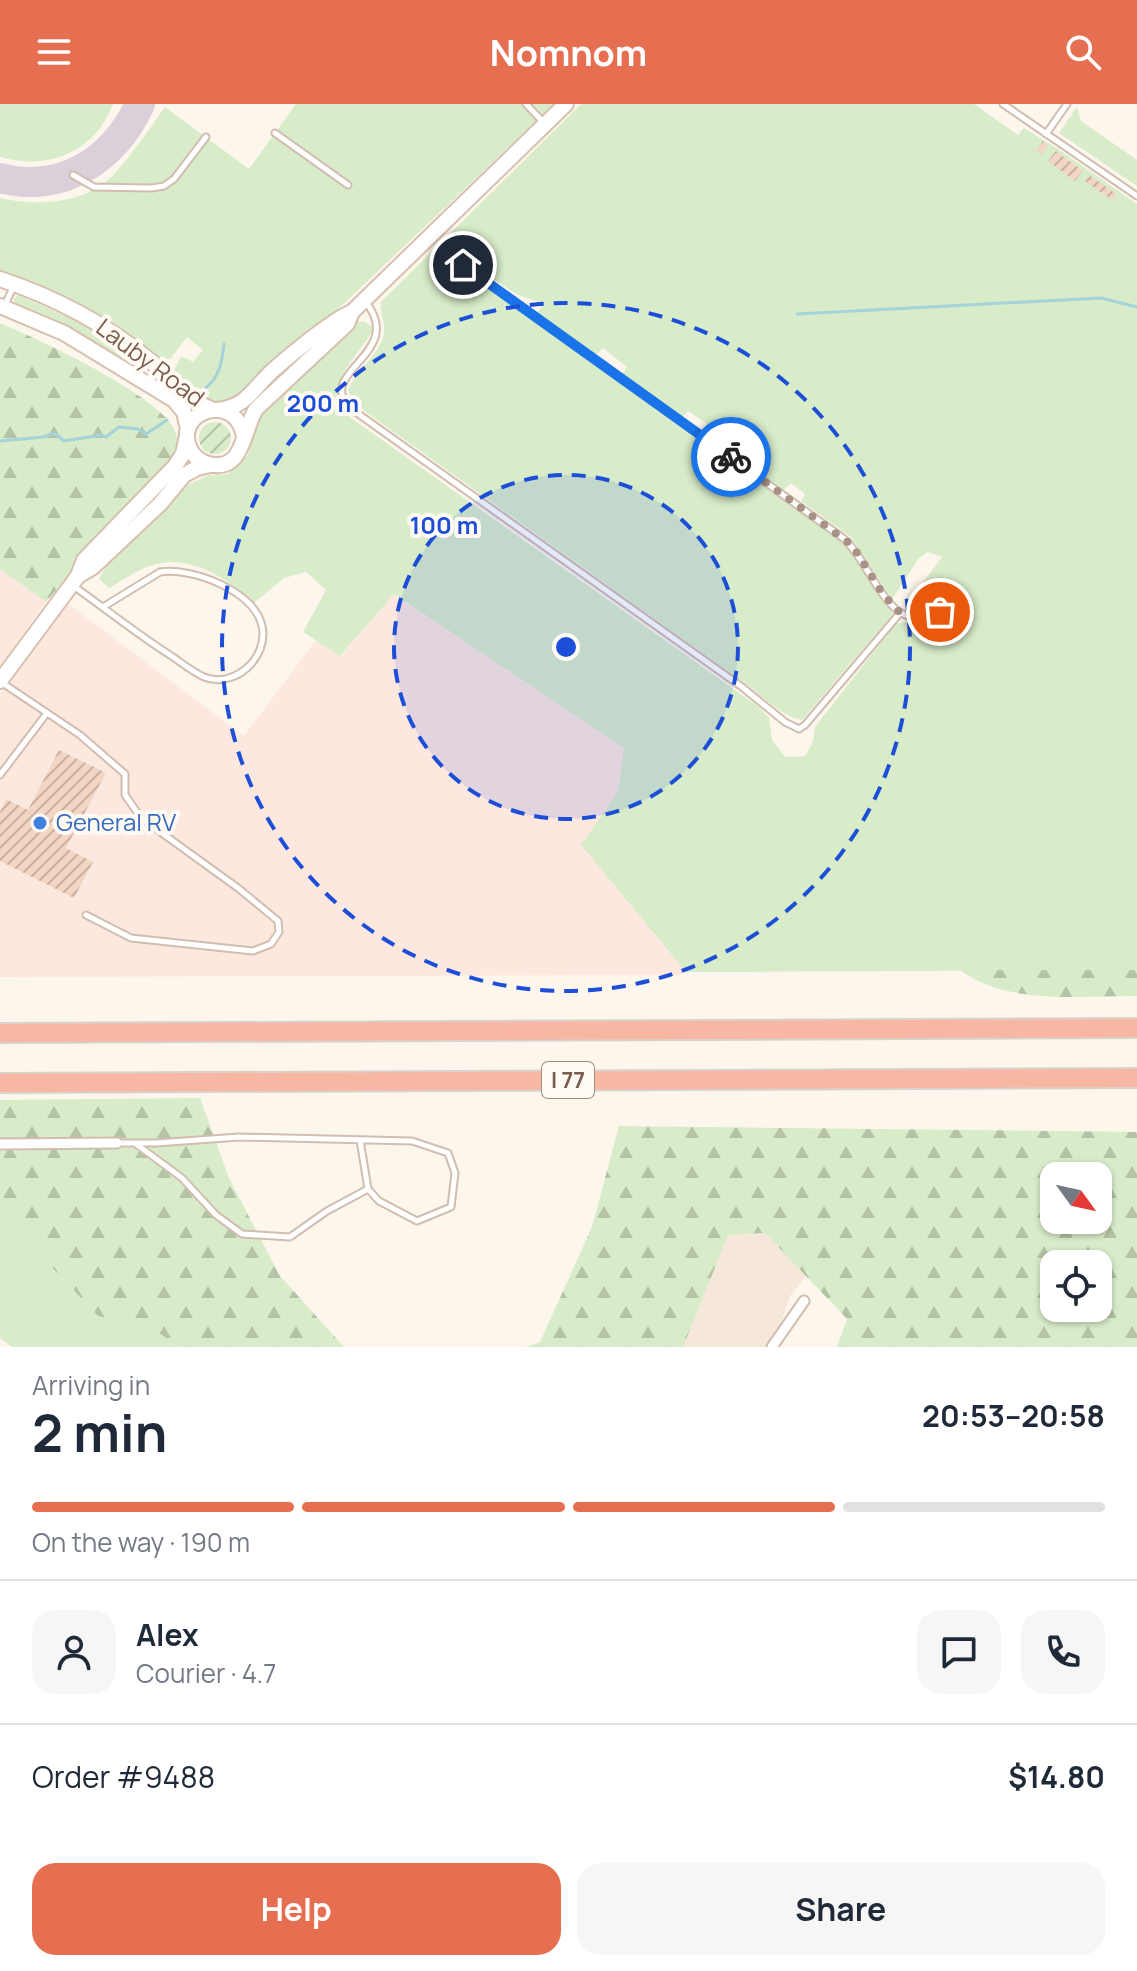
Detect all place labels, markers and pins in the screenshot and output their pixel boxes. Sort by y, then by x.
pin [429,231,497,299]
pin [906,578,974,646]
centre of rings [552,633,580,661]
place label: General RV [56,805,177,838]
marker: General RV [31,814,49,832]

